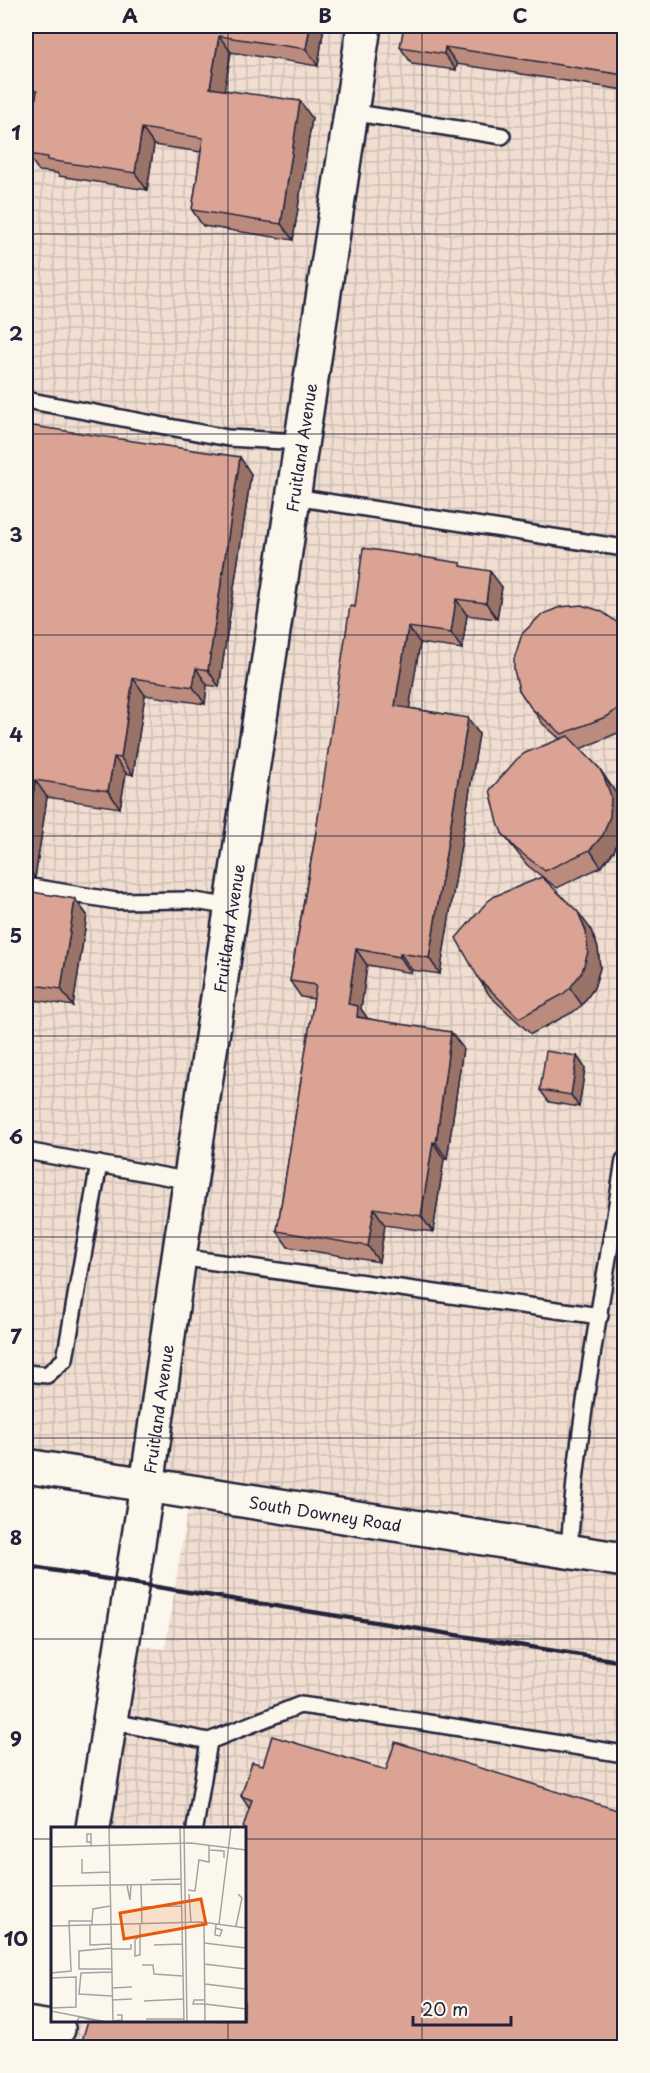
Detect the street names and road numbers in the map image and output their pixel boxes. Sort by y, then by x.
street label: Fruitland Avenue [279,381,322,514]
street label: Fruitland Avenue [207,862,250,994]
street label: Fruitland Avenue [137,1343,179,1475]
street label: South Downey Road [247,1489,403,1537]

